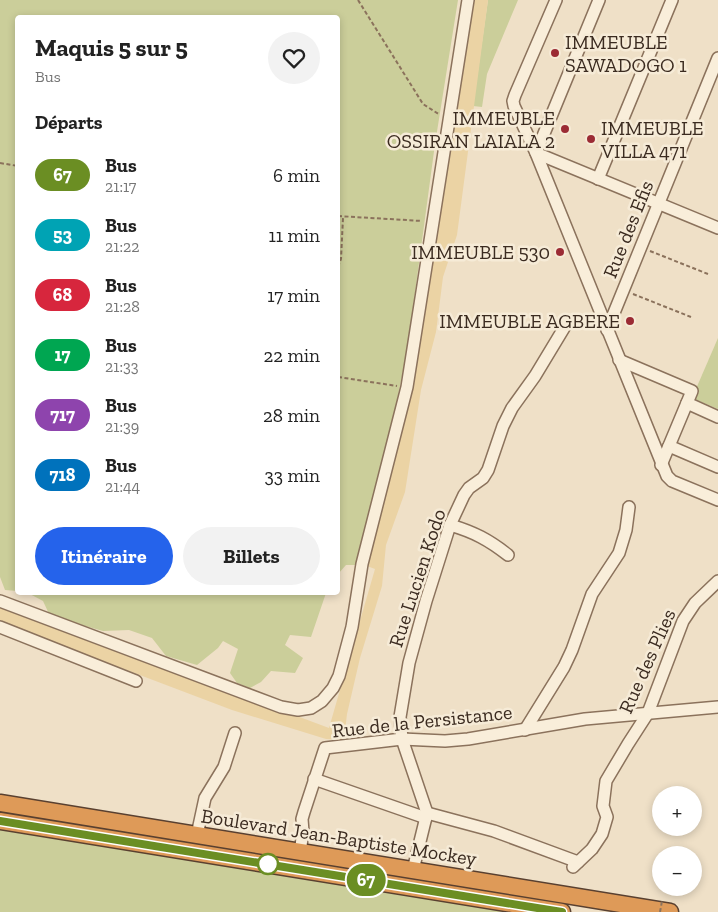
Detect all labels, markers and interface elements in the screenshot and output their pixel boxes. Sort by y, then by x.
place label: IMMEUBLE SAWADOGO 1 [565,30,687,77]
button: heart [268,32,320,84]
text: Maquis 5 sur 5 [35,33,188,62]
marker: IMMEUBLE SAWADOGO 1 [549,47,561,59]
text: Bus [35,67,61,86]
place label: IMMEUBLE OSSIRAN LAIALA 2 [387,106,555,153]
text: Départs [35,111,103,134]
place label: IMMEUBLE VILLA 471 [600,116,704,163]
marker: IMMEUBLE OSSIRAN LAIALA 2 [559,123,571,135]
marker: IMMEUBLE VILLA 471 [585,133,597,145]
text: Bus [105,154,137,177]
text: 67 [53,164,72,186]
text: 6 min [273,164,320,187]
text: 21:17 [105,177,136,196]
street label: Rue des Efis [598,177,658,281]
text: Bus [105,214,137,237]
text: 53 [53,224,72,246]
text: 11 min [268,224,320,247]
text: 21:22 [105,237,139,256]
place label: IMMEUBLE 530 [411,240,550,264]
marker: IMMEUBLE 530 [554,246,566,258]
text: Bus [105,274,137,297]
text: 68 [53,284,72,306]
text: 17 min [267,284,320,307]
text: 21:28 [105,297,140,316]
place label: IMMEUBLE AGBERE [439,309,620,333]
marker: IMMEUBLE AGBERE [624,315,636,327]
text: Bus [105,334,137,357]
text: 17 [55,344,70,366]
text: 22 min [264,344,320,367]
text: 21:33 [105,357,139,376]
text: Bus [105,394,137,417]
text: 717 [50,404,75,426]
text: 28 min [263,404,320,427]
text: 21:39 [105,417,139,436]
text: Bus [105,454,137,477]
text: 718 [50,464,75,486]
text: 33 min [265,464,320,487]
text: 21:44 [105,477,140,496]
street label: Rue Lucien Kodo [383,506,451,650]
button: Itinéraire [35,527,173,585]
button: Billets [183,527,320,585]
street label: Rue des Plies [613,605,681,717]
street label: Rue de la Persistance [331,700,513,742]
map controls [652,786,702,896]
button: + [652,786,702,836]
street label: Boulevard Jean-Baptiste Mockey [200,803,479,871]
button: − [652,846,702,896]
unlabelled marker [257,853,279,875]
line badge: 67 [344,864,388,896]
text: 67 [357,869,375,891]

